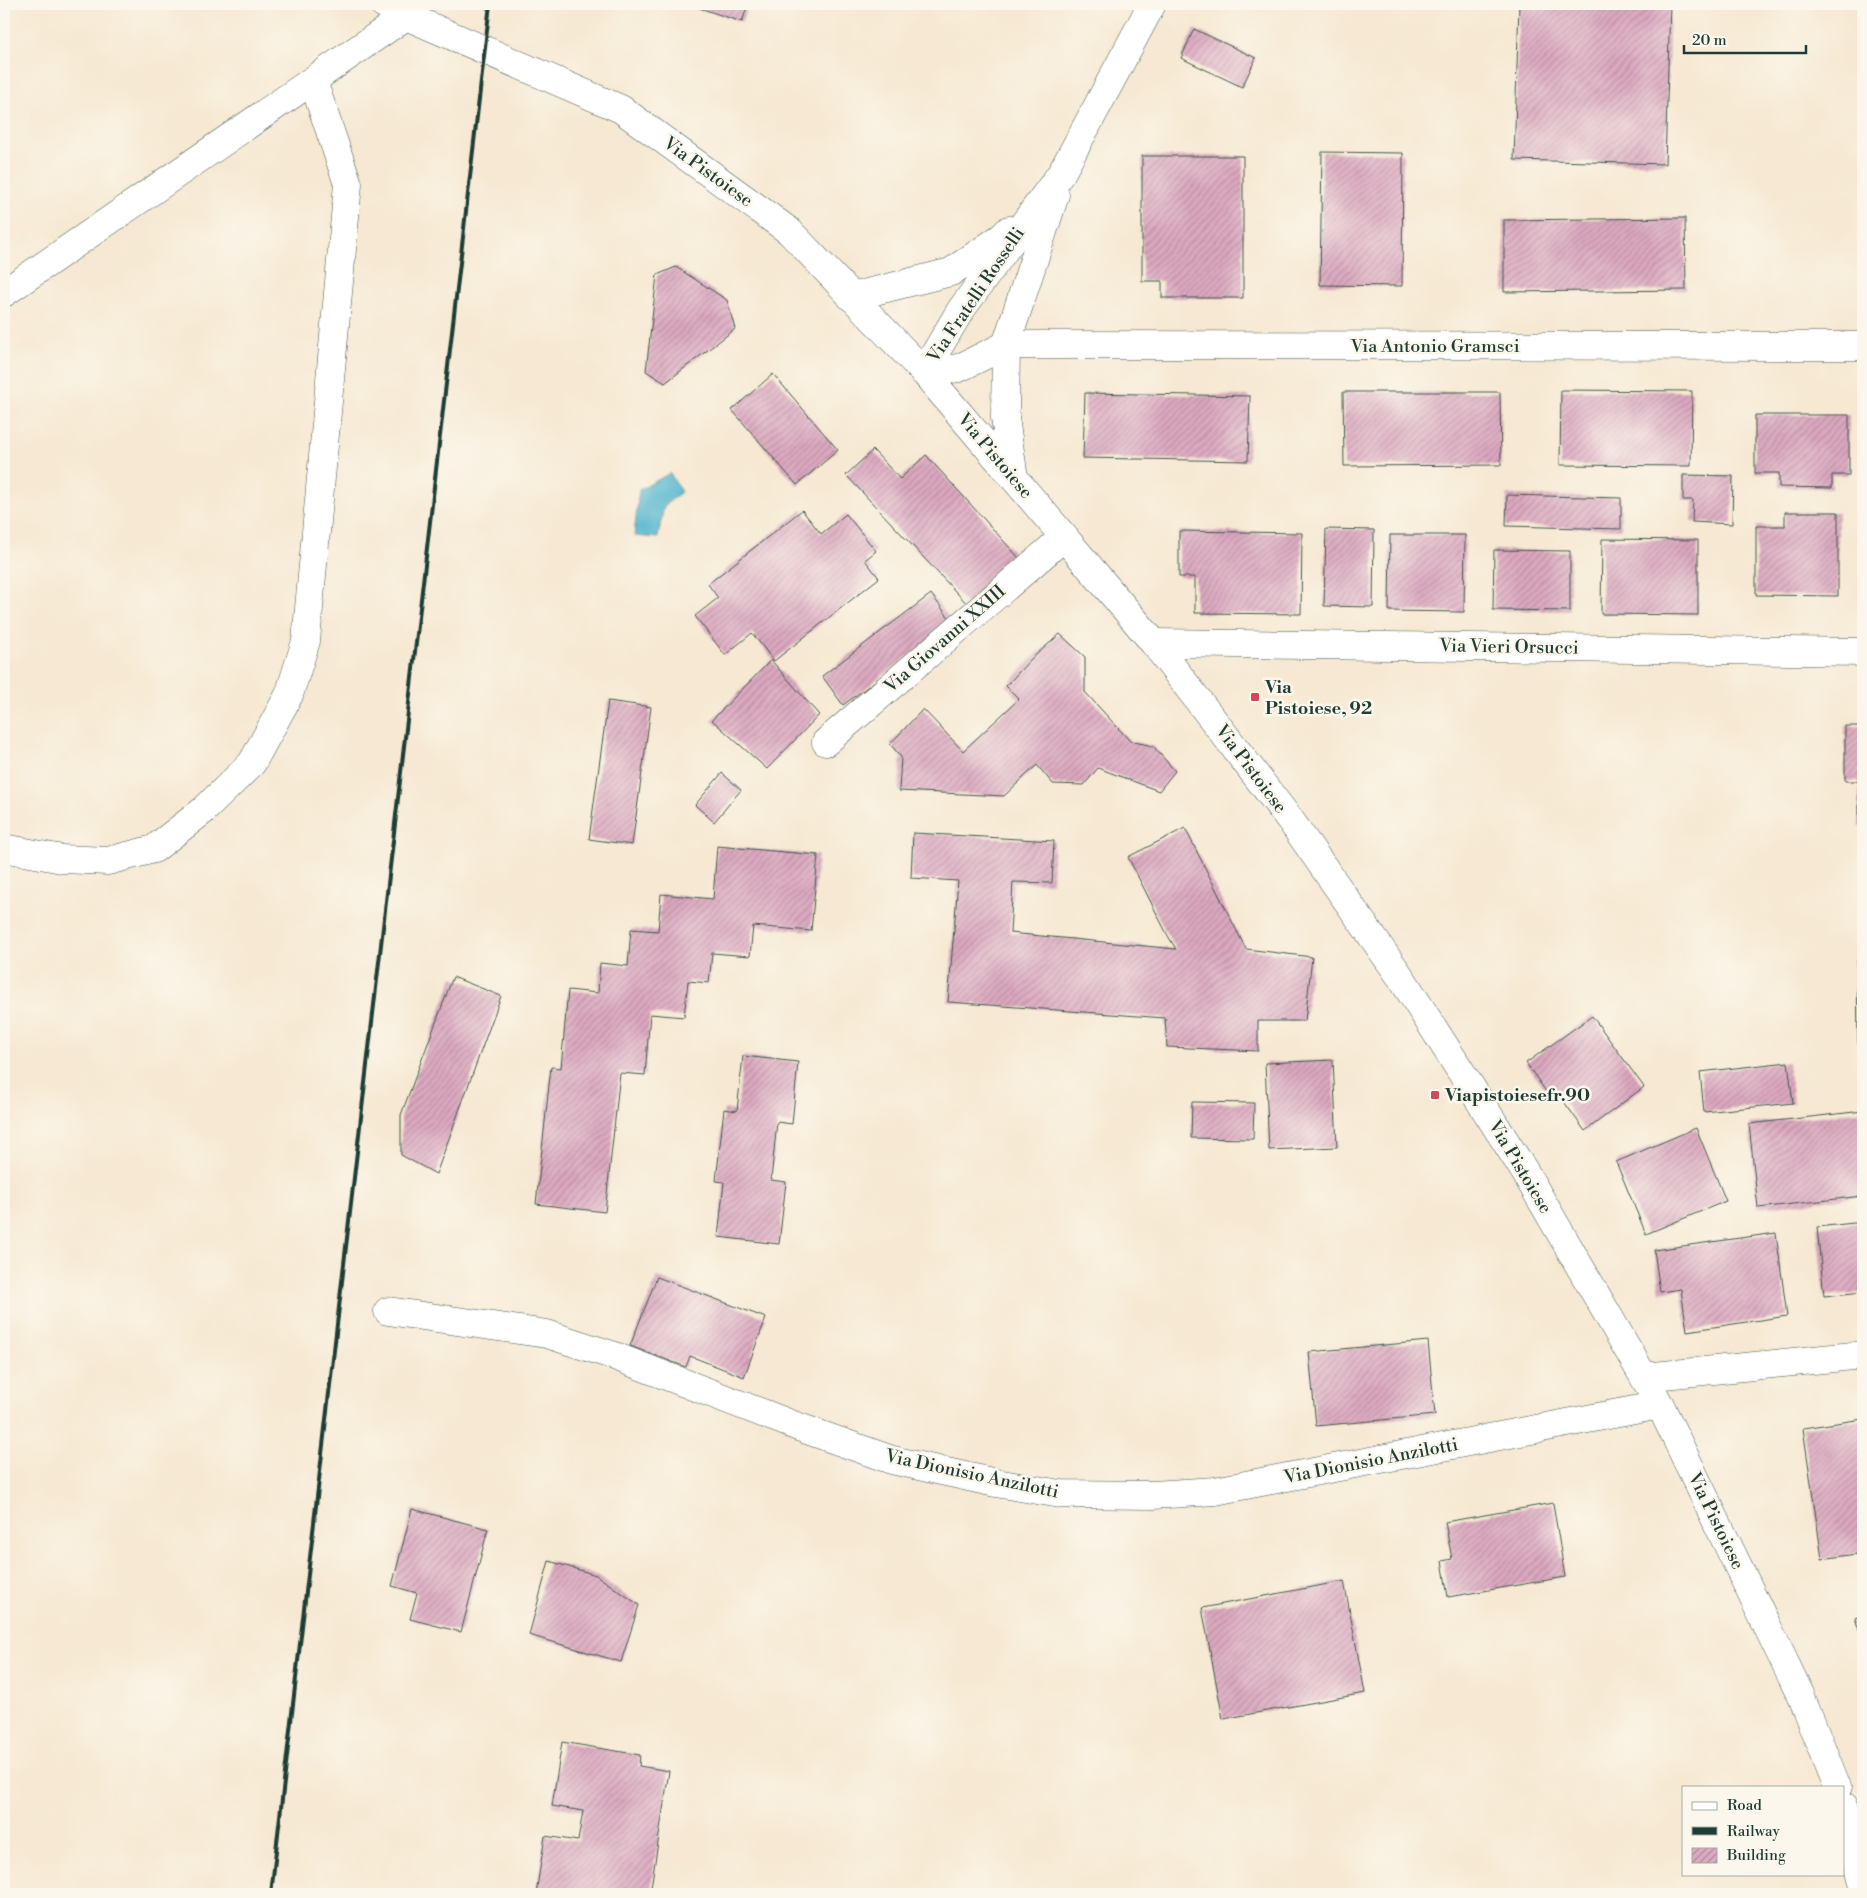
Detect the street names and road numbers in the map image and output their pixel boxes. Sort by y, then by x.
street label: Via Pistoiese [658,131,757,212]
street label: Via Fratelli Rosselli [922,223,1030,368]
street label: Via Antonio Gramsci [1349,335,1520,358]
street label: Via Pistoiese [952,408,1038,504]
street label: Via Giovanni XXIII [879,580,1011,699]
street label: Via Vieri Orsucci [1438,634,1579,660]
street label: Via Pistoiese [1210,719,1292,818]
street label: Via Pistoiese [1483,1115,1557,1218]
street label: Via Dionisio Anzilotti [1281,1433,1460,1489]
street label: Via Dionisio Anzilotti [882,1444,1061,1504]
street label: Via Pistoiese [1682,1468,1749,1573]

